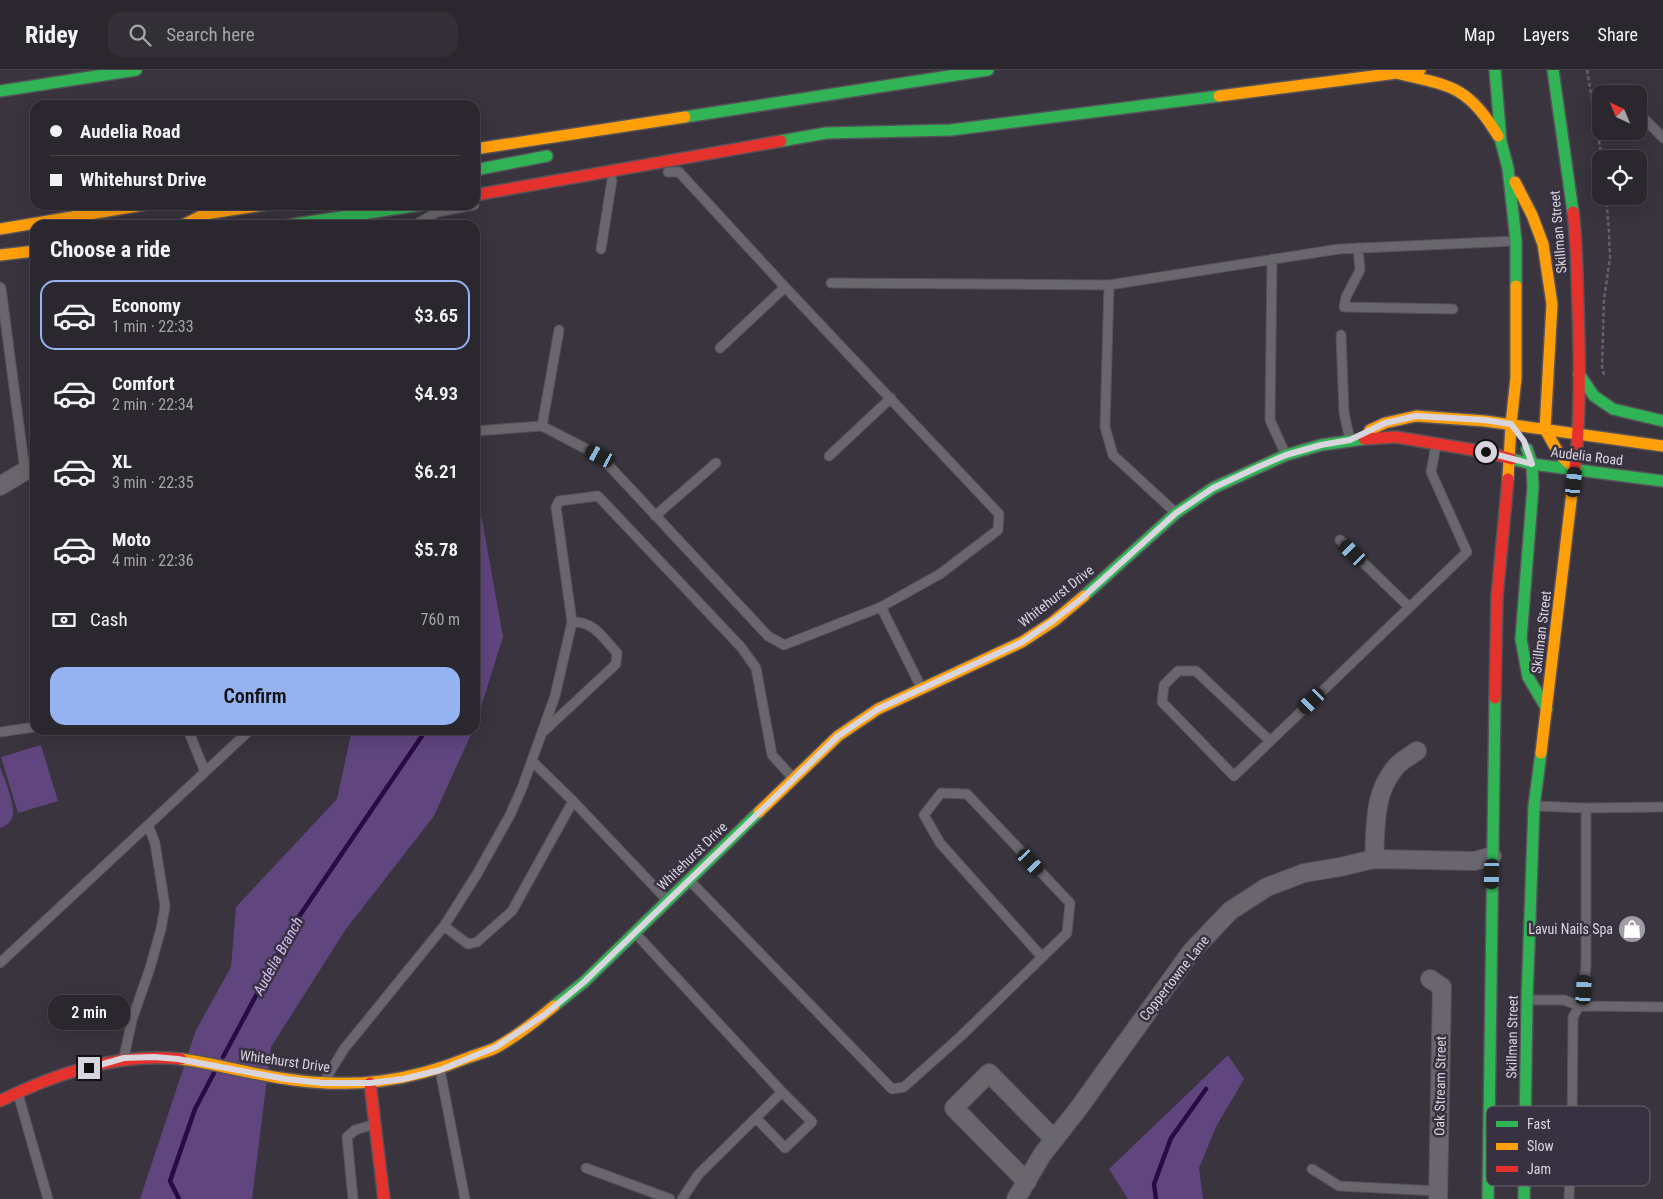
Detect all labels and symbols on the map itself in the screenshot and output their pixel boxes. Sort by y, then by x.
north arrow [1592,85,1648,140]
street label: Skillman Street [1546,190,1570,274]
route start [1475,441,1497,463]
car [583,442,616,470]
street label: Audelia Road [1550,444,1624,468]
car [1564,466,1583,498]
car [1337,537,1369,569]
street label: Whitehurst Drive [1015,561,1097,630]
street label: Skillman Street [1528,590,1554,674]
car [1296,685,1328,717]
street label: Whitehurst Drive [654,818,731,893]
car [1015,846,1046,878]
car [1484,859,1499,889]
water label: Audelia Branch [249,914,307,999]
shop icon: Lavui Nails Spa [1617,914,1647,944]
place label: Lavui Nails Spa [1528,921,1613,937]
street label: Coppertowne Lane [1136,932,1212,1024]
car [1575,975,1592,1005]
street label: Skillman Street [1503,995,1521,1079]
callout: 2 min [48,996,130,1030]
street label: Oak Stream Street [1431,1036,1449,1136]
street label: Whitehurst Drive [239,1047,332,1075]
route end [78,1057,100,1079]
legend [1486,1106,1650,1186]
text: Fast [1527,1116,1551,1132]
text: Slow [1527,1138,1554,1154]
text: Jam [1527,1161,1551,1177]

